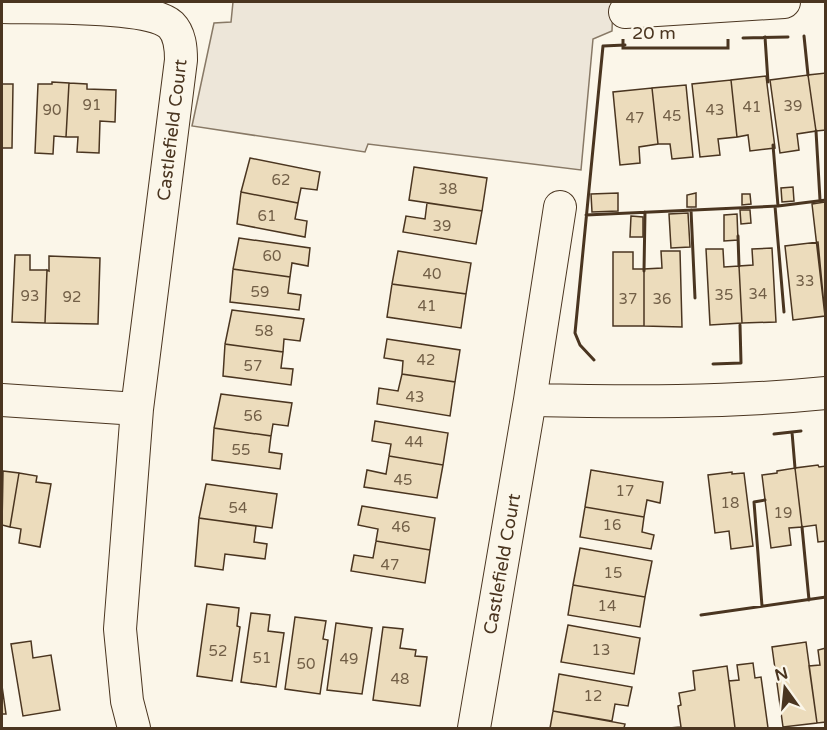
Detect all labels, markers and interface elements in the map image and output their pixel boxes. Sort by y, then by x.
scale bar [623,12,728,50]
text: 20 m [632,22,676,44]
street label: Castlefield Court [152,58,192,202]
house number: 91 [83,96,101,114]
house number: 39 [784,97,802,115]
house number: 41 [743,98,761,116]
house number: 90 [43,101,61,119]
house number: 43 [706,101,724,119]
house number: 45 [663,107,681,125]
house number: 47 [626,109,644,127]
house number: 62 [272,171,290,189]
house number: 38 [439,180,457,198]
house number: 61 [258,207,276,225]
house number: 39 [433,217,451,235]
house number: 60 [263,247,281,265]
house number: 40 [423,265,441,283]
house number: 33 [796,272,814,290]
house number: 59 [251,283,269,301]
house number: 34 [749,285,767,303]
house number: 35 [715,286,733,304]
house number: 93 [21,287,39,305]
house number: 92 [63,288,81,306]
house number: 37 [619,290,637,308]
house number: 36 [653,290,671,308]
house number: 41 [418,297,436,315]
house number: 58 [255,322,273,340]
house number: 42 [417,351,435,369]
house number: 57 [244,357,262,375]
house number: 43 [406,388,424,406]
house number: 56 [244,407,262,425]
house number: 44 [405,433,423,451]
house number: 55 [232,441,250,459]
house number: 45 [394,471,412,489]
house number: 17 [616,482,634,500]
street label: Castlefield Court [479,492,525,636]
house number: 18 [721,494,739,512]
house number: 54 [229,499,247,517]
house number: 19 [774,504,792,522]
house number: 16 [603,516,621,534]
house number: 46 [392,518,410,536]
house number: 47 [381,556,399,574]
house number: 15 [604,564,622,582]
house number: 14 [598,597,616,615]
house number: 13 [592,641,610,659]
house number: 52 [209,642,227,660]
house number: 51 [253,649,271,667]
house number: 49 [340,650,358,668]
house number: 50 [297,655,315,673]
north arrow [755,658,815,718]
text: N [773,663,790,686]
house number: 48 [391,670,409,688]
house number: 12 [584,687,602,705]

